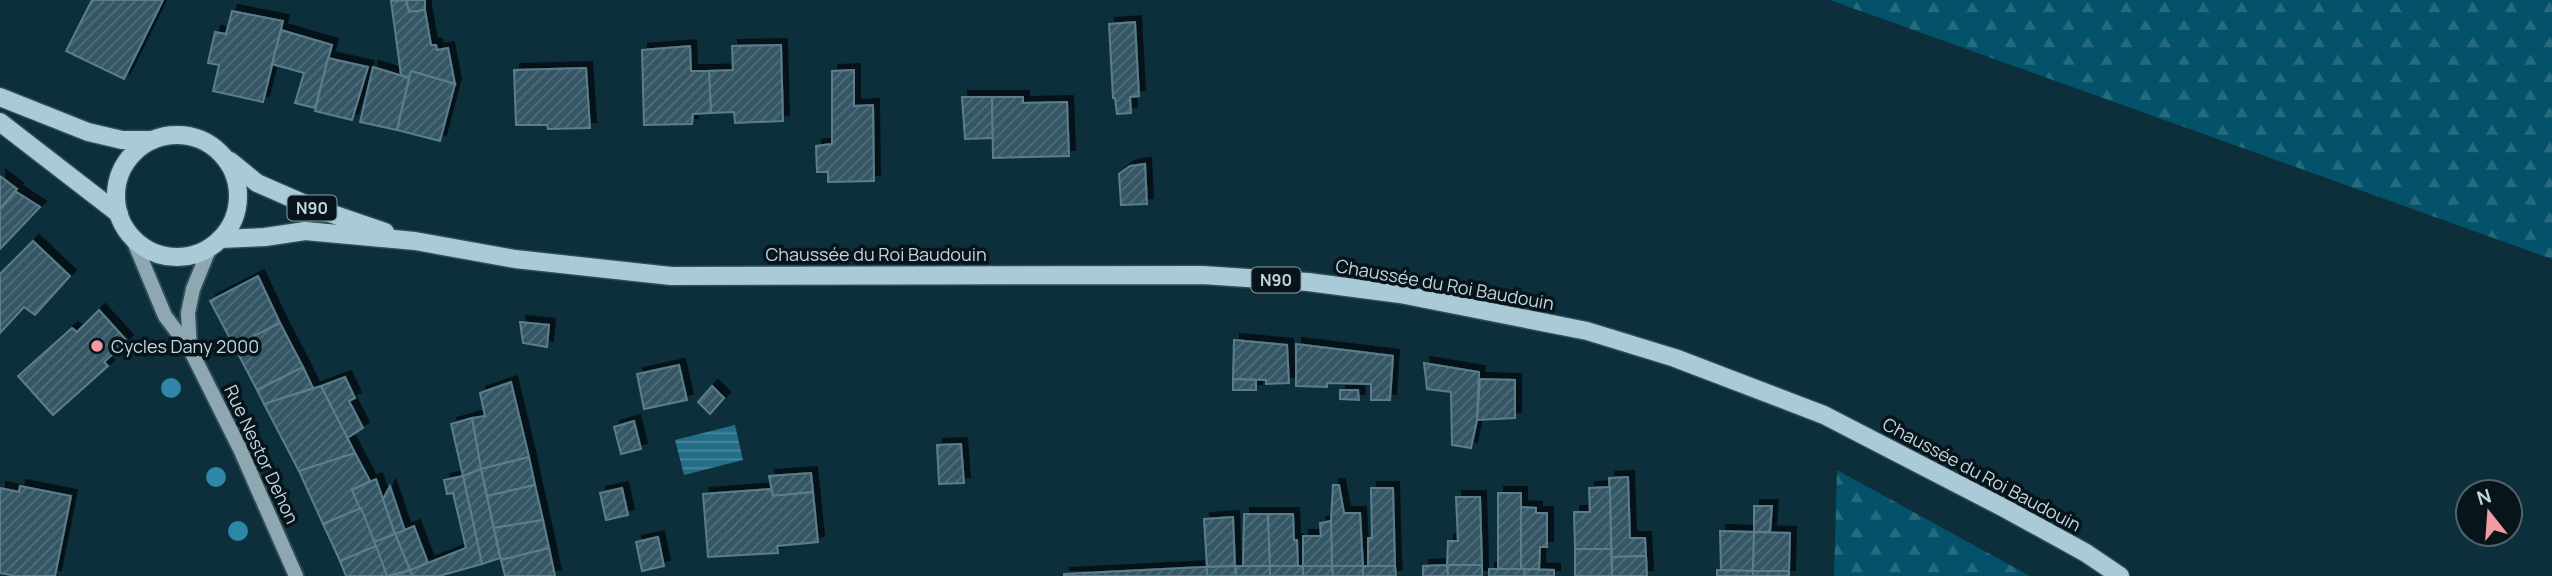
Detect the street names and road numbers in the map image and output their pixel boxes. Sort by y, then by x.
road number: N90 [288,196,336,220]
street label: Chaussée du Roi Baudouin [765,242,987,266]
street label: Chaussée du Roi Baudouin [1334,253,1556,315]
road number: N90 [1252,268,1300,292]
street label: Rue Nestor Dehon [219,381,305,527]
street label: Chaussée du Roi Baudouin [1879,411,2085,537]

